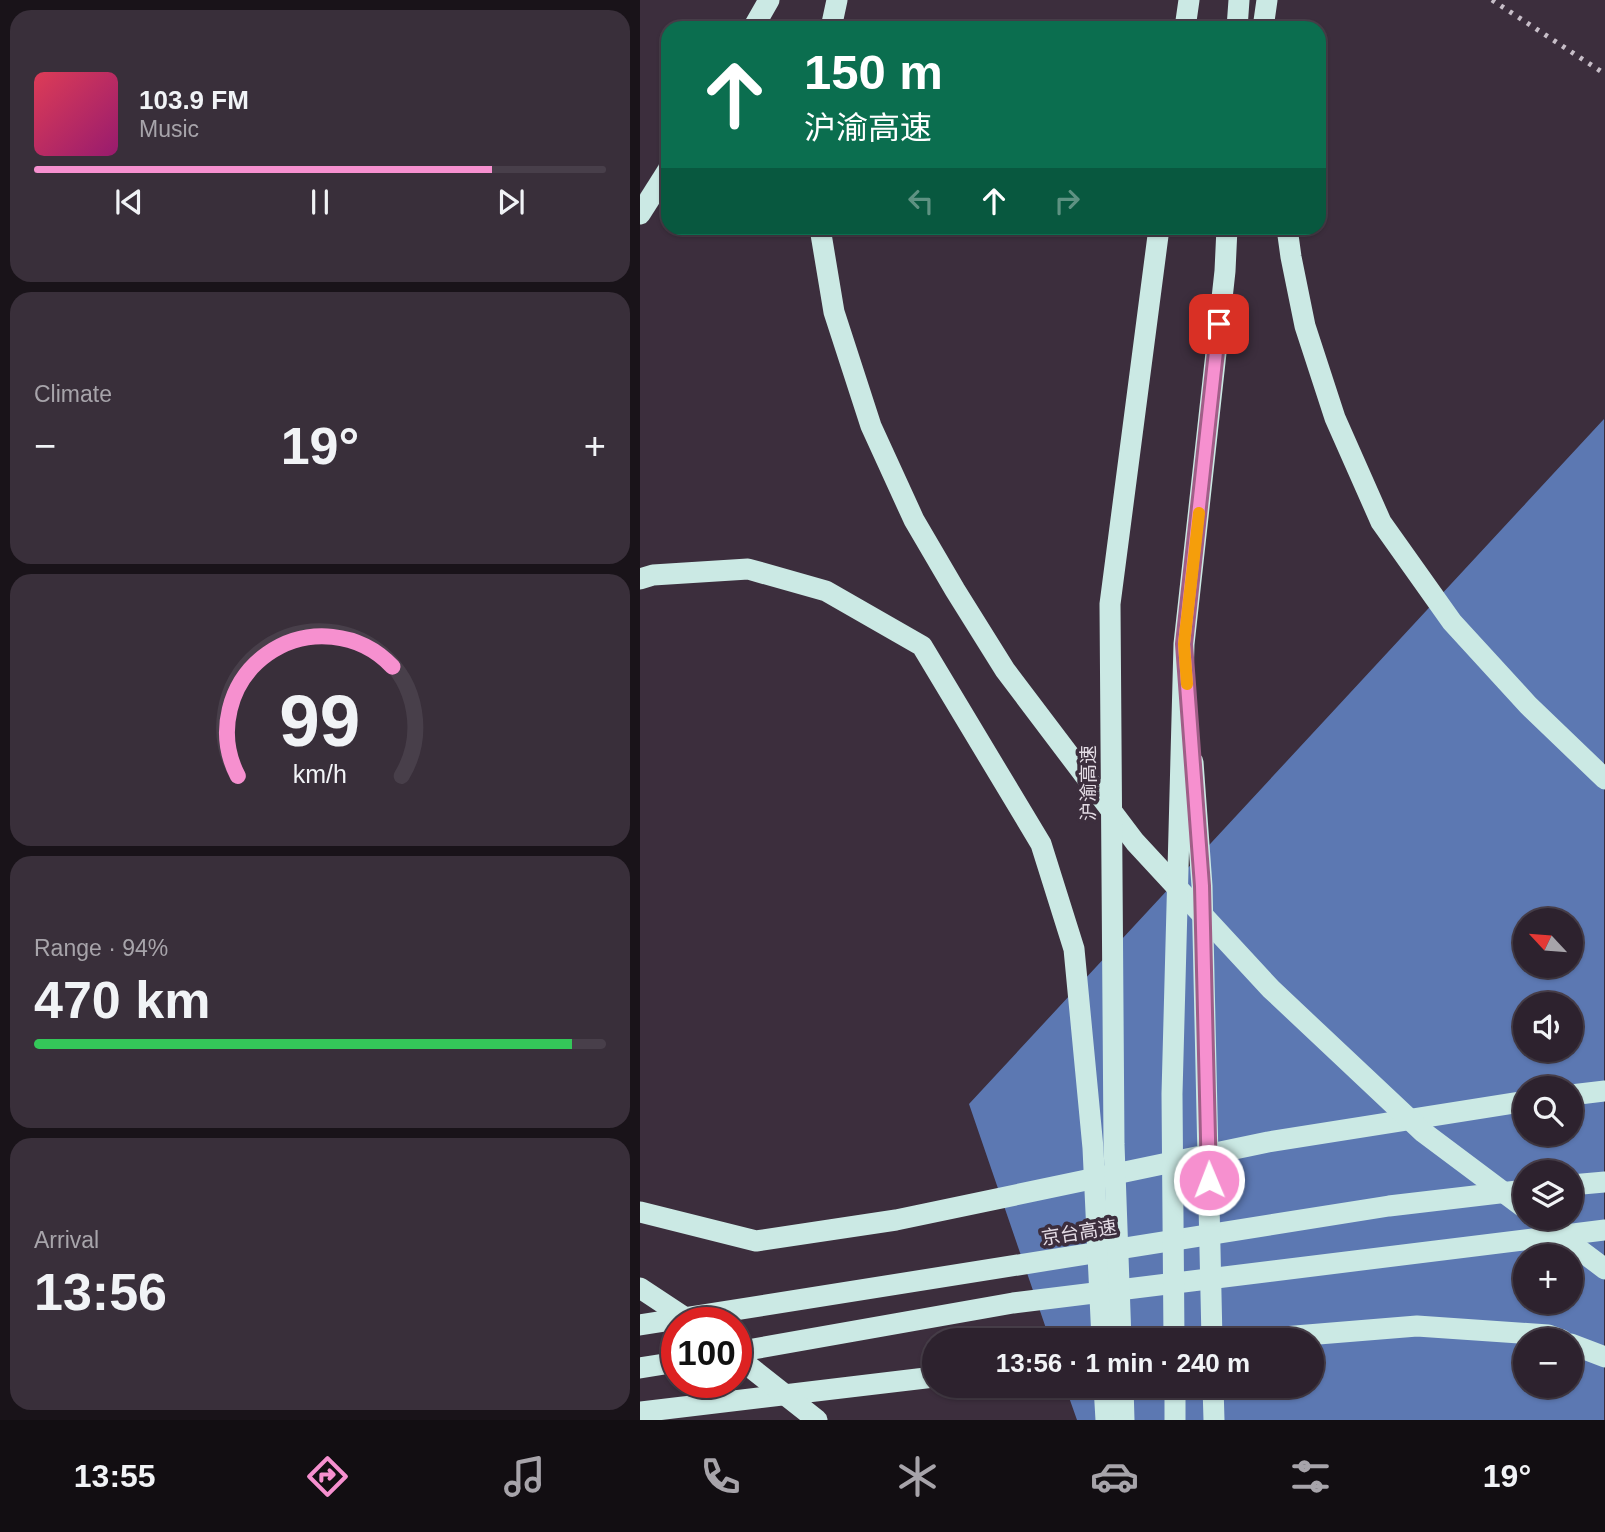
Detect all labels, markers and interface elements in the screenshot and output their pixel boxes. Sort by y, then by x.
text: 150 m [804,45,943,99]
icon: ahead [689,49,780,140]
text: 103.9 FM [139,85,249,115]
text: 沪渝高速 [804,110,932,146]
text: Music [139,116,199,142]
icon: left [902,182,940,220]
icon: ahead [975,182,1013,220]
icon: right [1048,182,1086,220]
icon: previous [110,183,148,221]
icon: pause [301,183,339,221]
icon: next [492,183,530,221]
pin [1189,294,1249,354]
icon: arrive [1200,305,1238,343]
text: Climate [34,381,112,407]
text: 19° [281,417,359,475]
text: − [34,425,56,467]
text: + [584,425,606,467]
text: 99 [280,680,360,761]
street label: 沪渝高速 [1078,745,1099,821]
text: km/h [293,760,347,788]
north arrow [1513,908,1583,978]
map controls [1513,908,1583,1398]
text: Range · 94% [34,935,168,961]
text: 470 km [34,971,210,1029]
button: sound [1513,992,1583,1062]
button: search [1513,1076,1583,1146]
position arrow [1172,1143,1246,1217]
button: layers [1513,1160,1583,1230]
street label: 京台高速 [1040,1216,1118,1249]
text: Arrival [34,1227,99,1253]
button: + [1513,1244,1583,1314]
text: 13:56 [34,1263,167,1321]
speed limit sign: 100 [661,1307,752,1398]
button: − [1513,1328,1583,1398]
text: 13:56 · 1 min · 240 m [996,1348,1250,1378]
icon: directions [303,1452,352,1501]
icon: music [500,1452,549,1501]
icon: phone [696,1452,745,1501]
icon: climate [893,1452,942,1501]
icon: car [1090,1452,1139,1501]
icon: filters [1286,1452,1335,1501]
text: 13:55 [74,1458,156,1494]
text: 19° [1483,1458,1531,1494]

